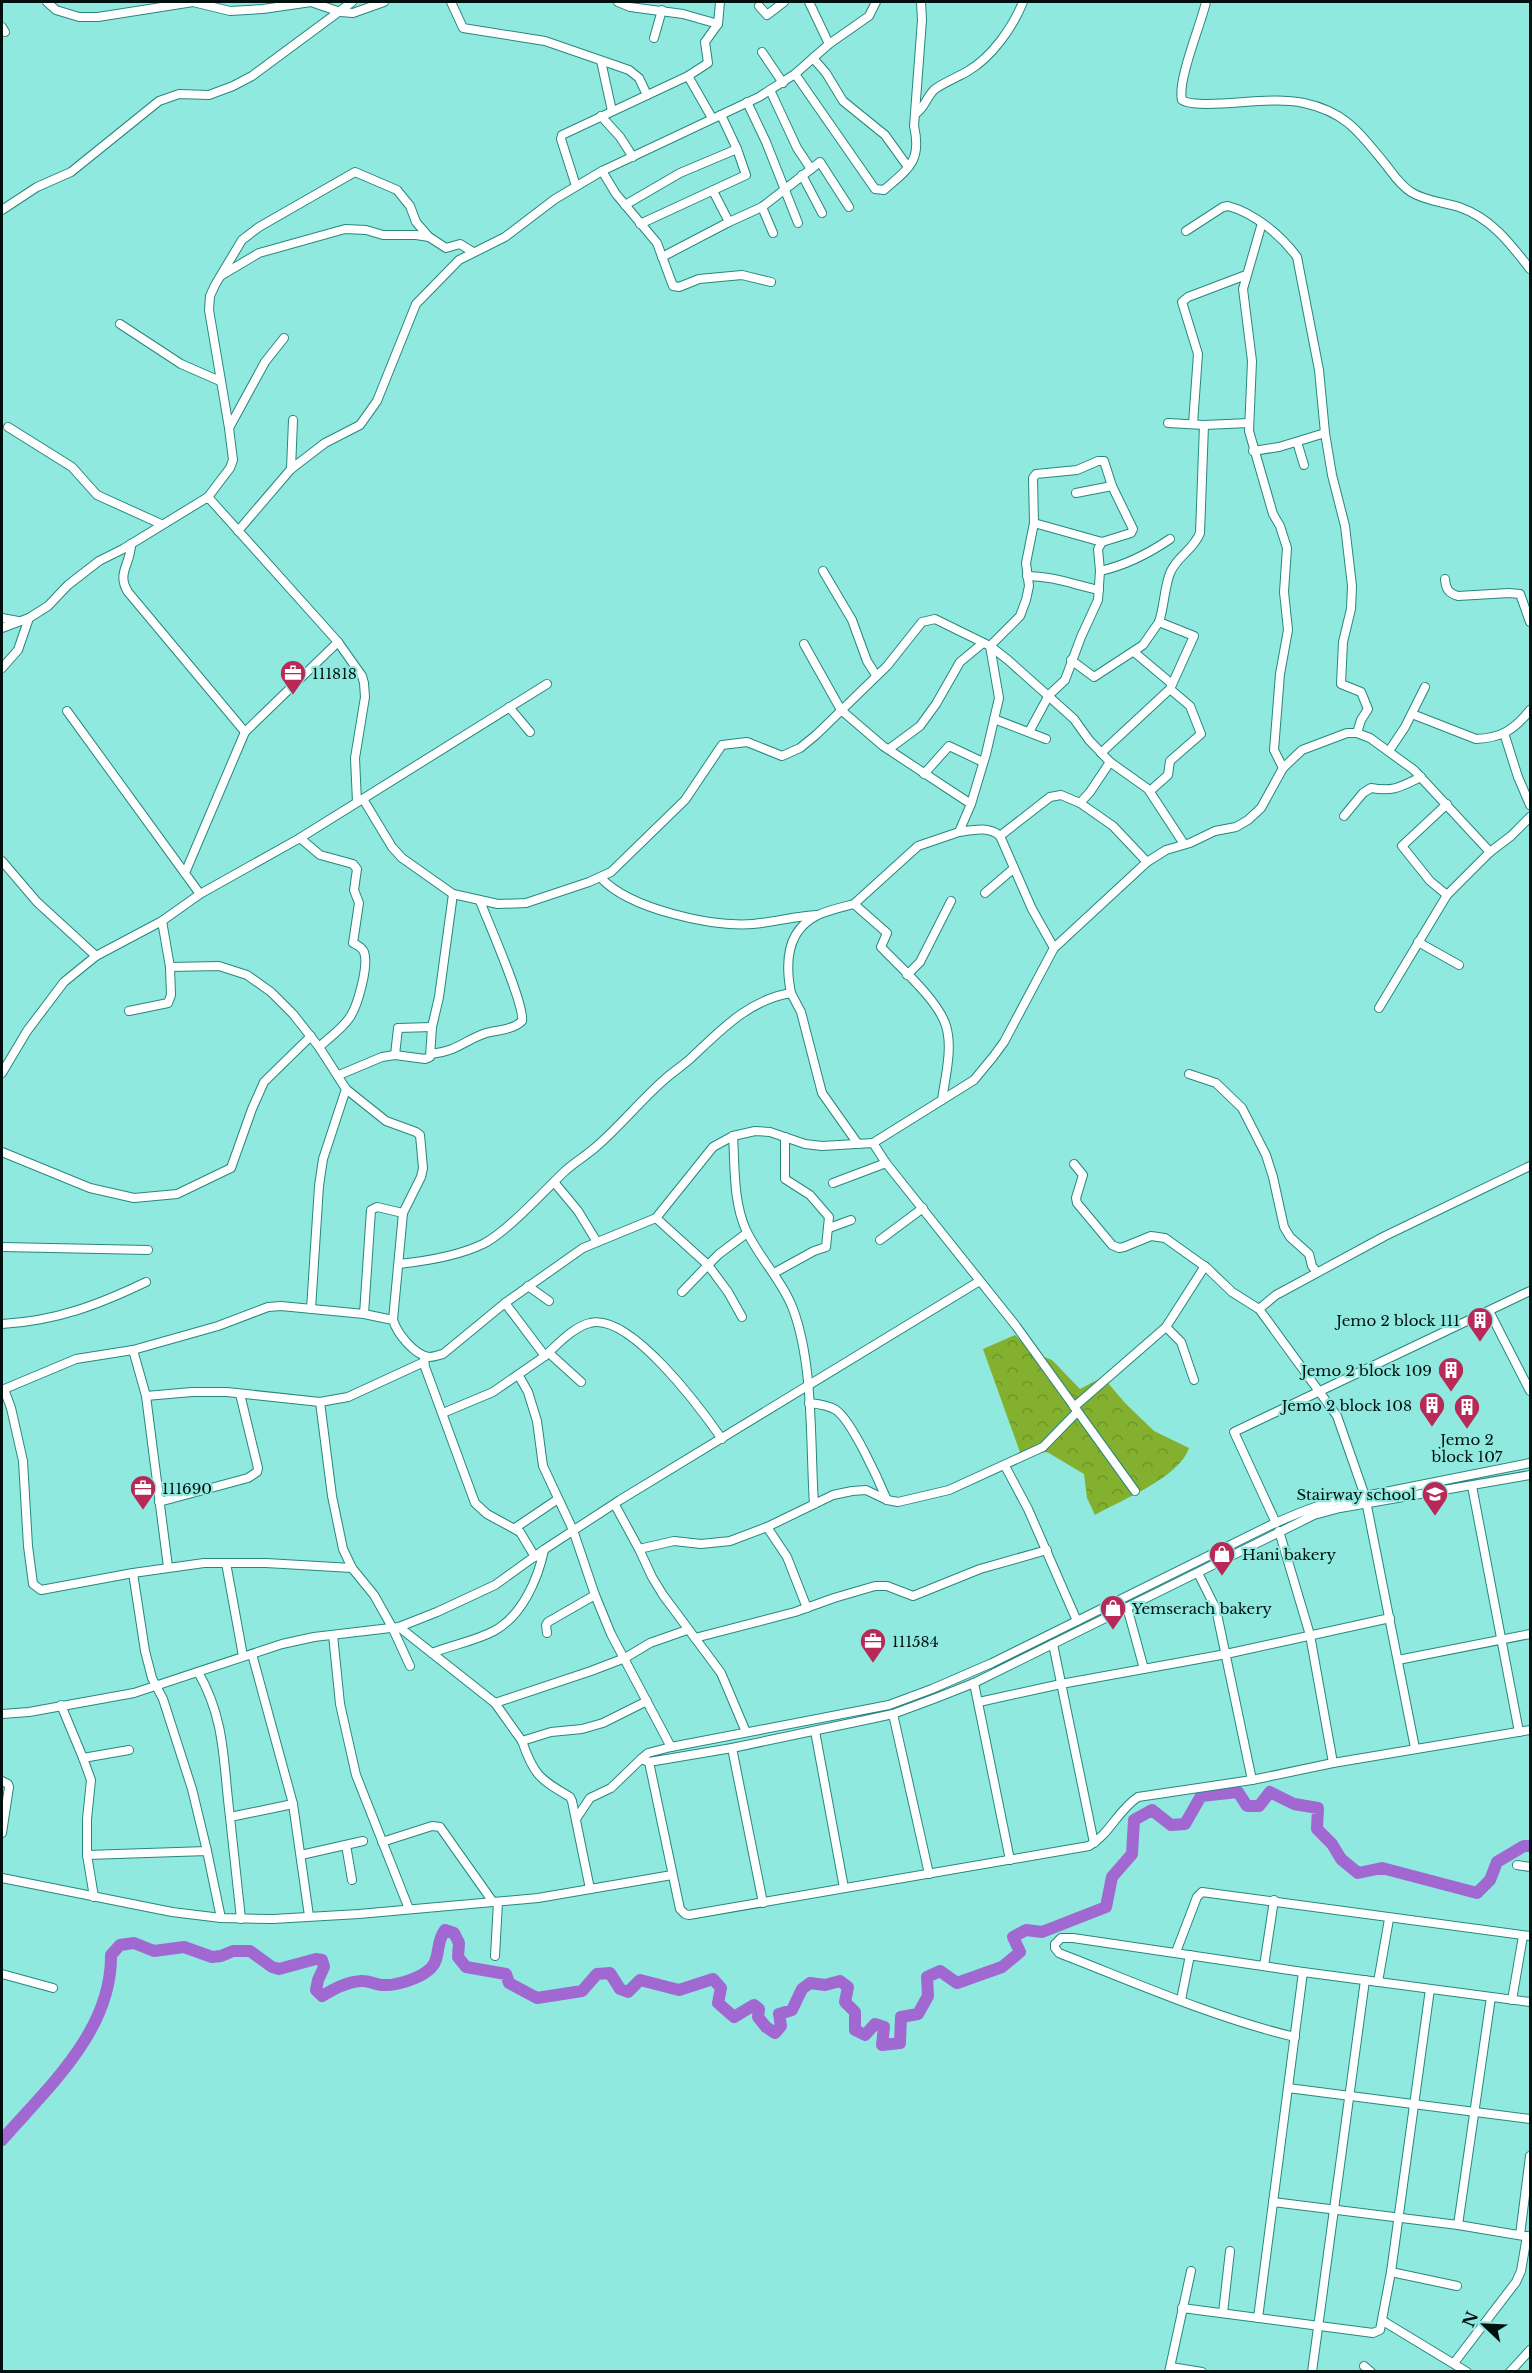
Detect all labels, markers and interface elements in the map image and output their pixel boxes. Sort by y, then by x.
office icon: 111818 [278,658,308,696]
place label: 111818 [312,664,357,683]
building icon: Jemo 2 block 111 [1465,1305,1495,1343]
place label: Jemo 2 block 111 [1334,1311,1460,1330]
building icon: Jemo 2 block 109 [1436,1355,1466,1393]
place label: Jemo 2 block 109 [1299,1361,1432,1380]
building icon: Jemo 2 block 108 [1417,1390,1447,1428]
building icon: Jemo 2 block 107 [1452,1392,1482,1430]
place label: Jemo 2 block 108 [1280,1396,1412,1415]
place label: Jemo 2 block 107 [1431,1430,1503,1466]
office icon: 111690 [128,1473,158,1511]
place label: 111690 [162,1479,212,1498]
school or university icon: Stairway school [1420,1479,1450,1517]
place label: Stairway school [1296,1485,1416,1504]
shop icon: Hani bakery [1207,1539,1237,1577]
place label: Hani bakery [1242,1545,1336,1564]
shop icon: Yemserach bakery [1098,1593,1128,1631]
place label: Yemserach bakery [1131,1599,1272,1618]
office icon: 111584 [858,1626,888,1664]
place label: 111584 [892,1632,938,1651]
north arrow [1454,2295,1514,2355]
text: N [1458,2308,1482,2330]

